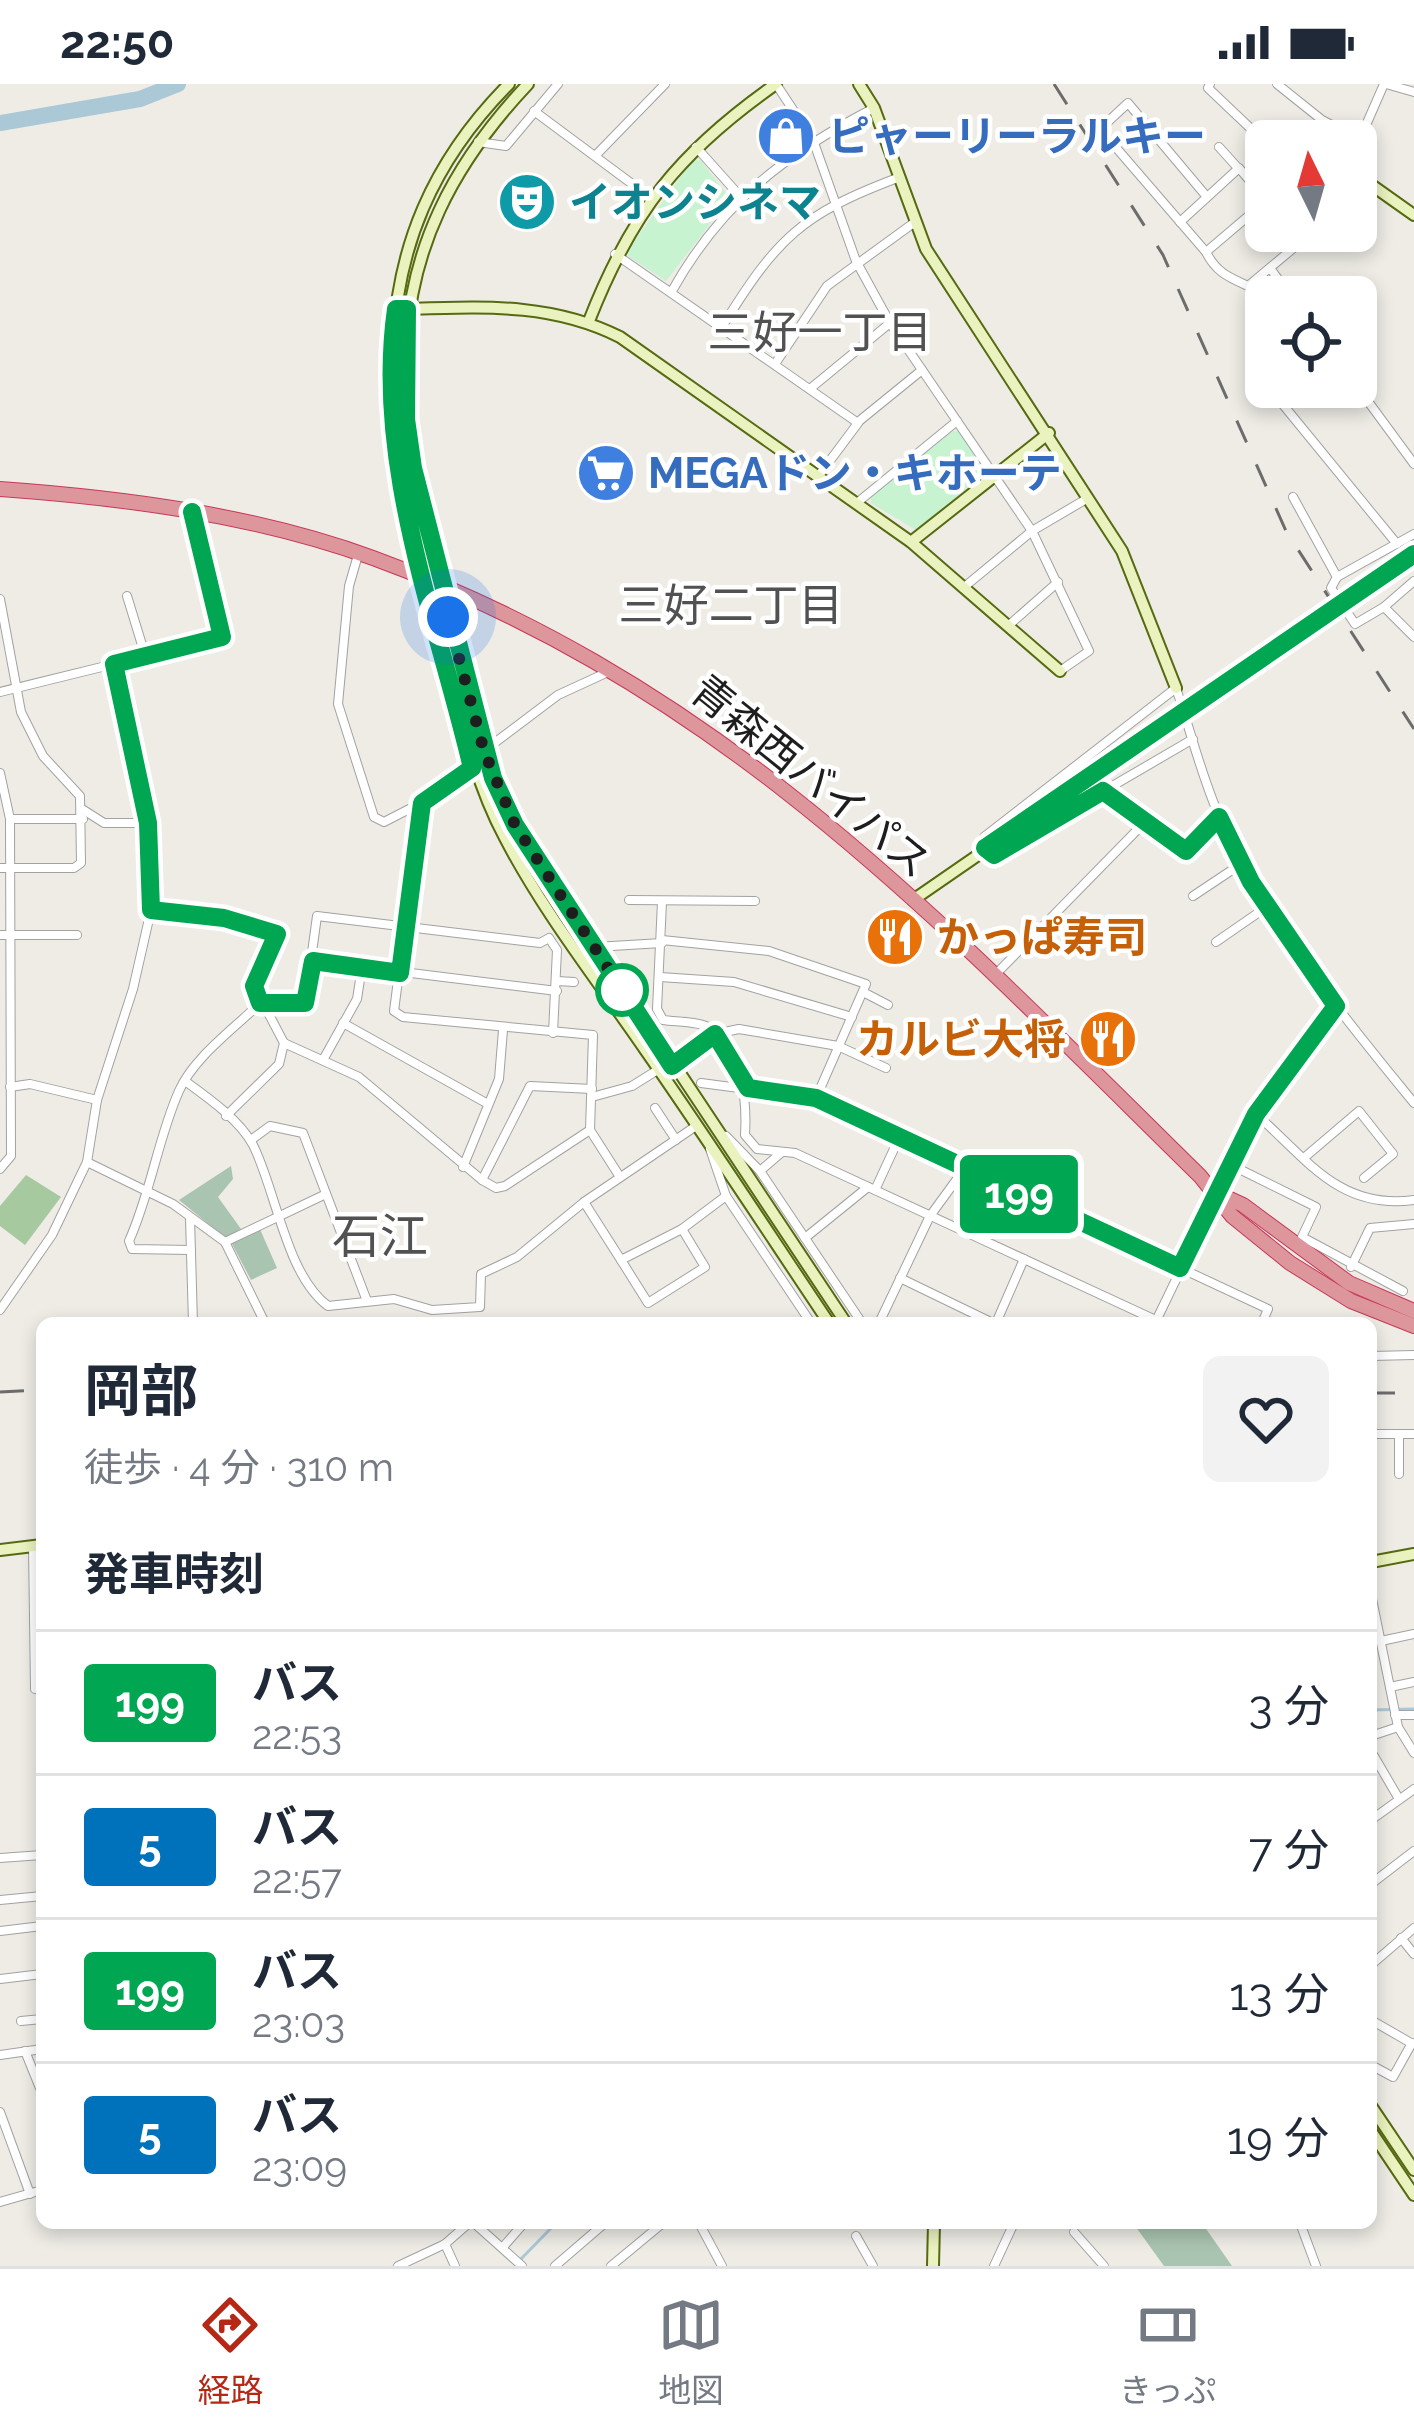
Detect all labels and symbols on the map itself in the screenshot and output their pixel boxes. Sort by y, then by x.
shop icon: ピャーリーラルキー [755,105,817,167]
place label: ピャーリーラルキー [828,112,1206,161]
north arrow [1245,120,1377,252]
theatre icon: イオンシネマ [496,171,558,233]
place label: イオンシネマ [569,178,821,227]
district label: 三好一丁目 [707,306,933,359]
supermarket icon: MEGAドン・キホーテ [575,442,637,504]
place label: MEGAドン・キホーテ [648,449,1062,498]
district label: 三好二丁目 [618,579,844,632]
your location [418,587,478,647]
street label: 青森西バイパス [681,665,940,888]
restaurant icon: かっぱ寿司 [864,906,926,968]
place label: かっぱ寿司 [937,913,1147,962]
unlabelled marker [597,965,647,1015]
restaurant icon: カルビ大将 [1077,1008,1139,1070]
place label: カルビ大将 [856,1015,1066,1064]
line badge: 199 [950,1155,1088,1233]
district label: 石江 [332,1208,428,1264]

